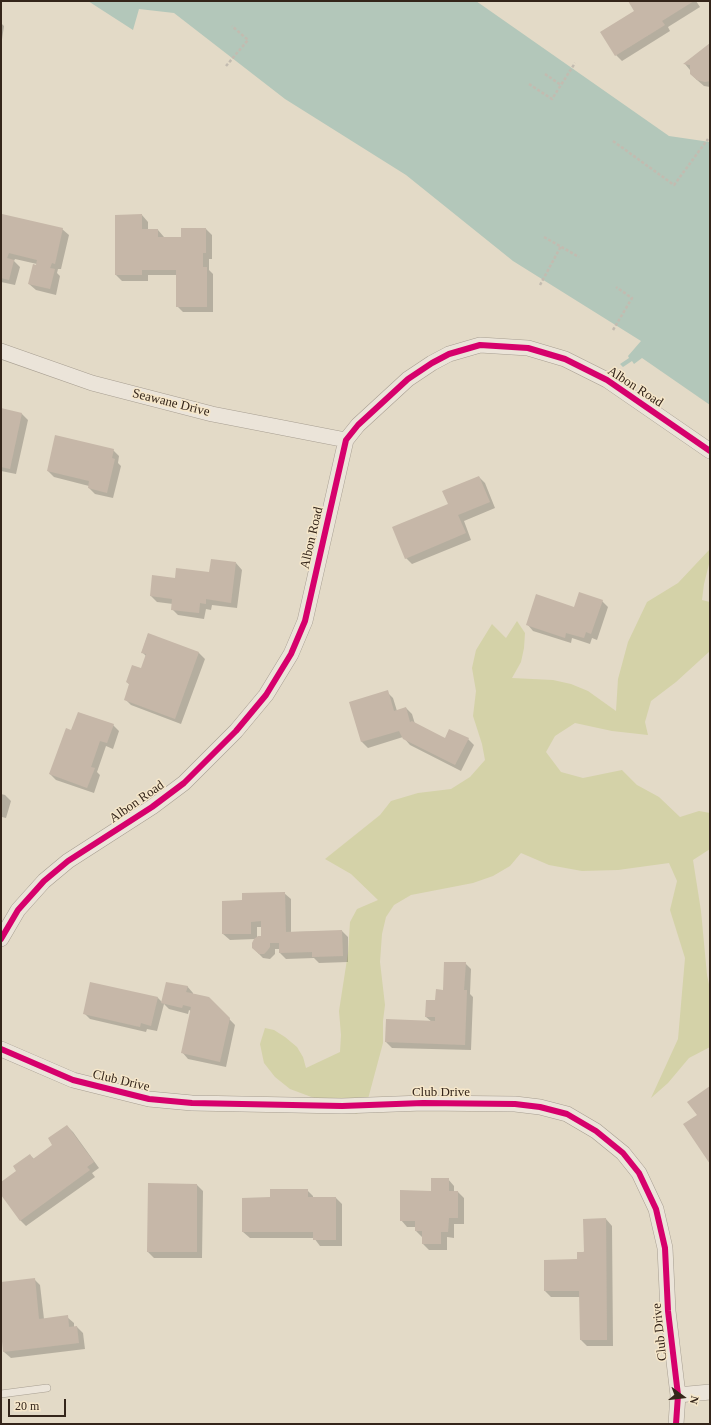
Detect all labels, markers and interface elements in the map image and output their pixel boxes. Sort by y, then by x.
street label: Albon Road [604,363,666,411]
street label: Seawane Drive [131,386,211,420]
street label: Albon Road [297,505,327,571]
street label: Albon Road [107,777,167,827]
street label: Club Drive [91,1067,151,1095]
street label: Club Drive [412,1085,470,1101]
street label: Club Drive [649,1302,671,1362]
north arrow [663,1377,703,1417]
scale bar [10,1391,68,1417]
text: N [688,1395,701,1405]
text: 20 m [15,1399,39,1413]

